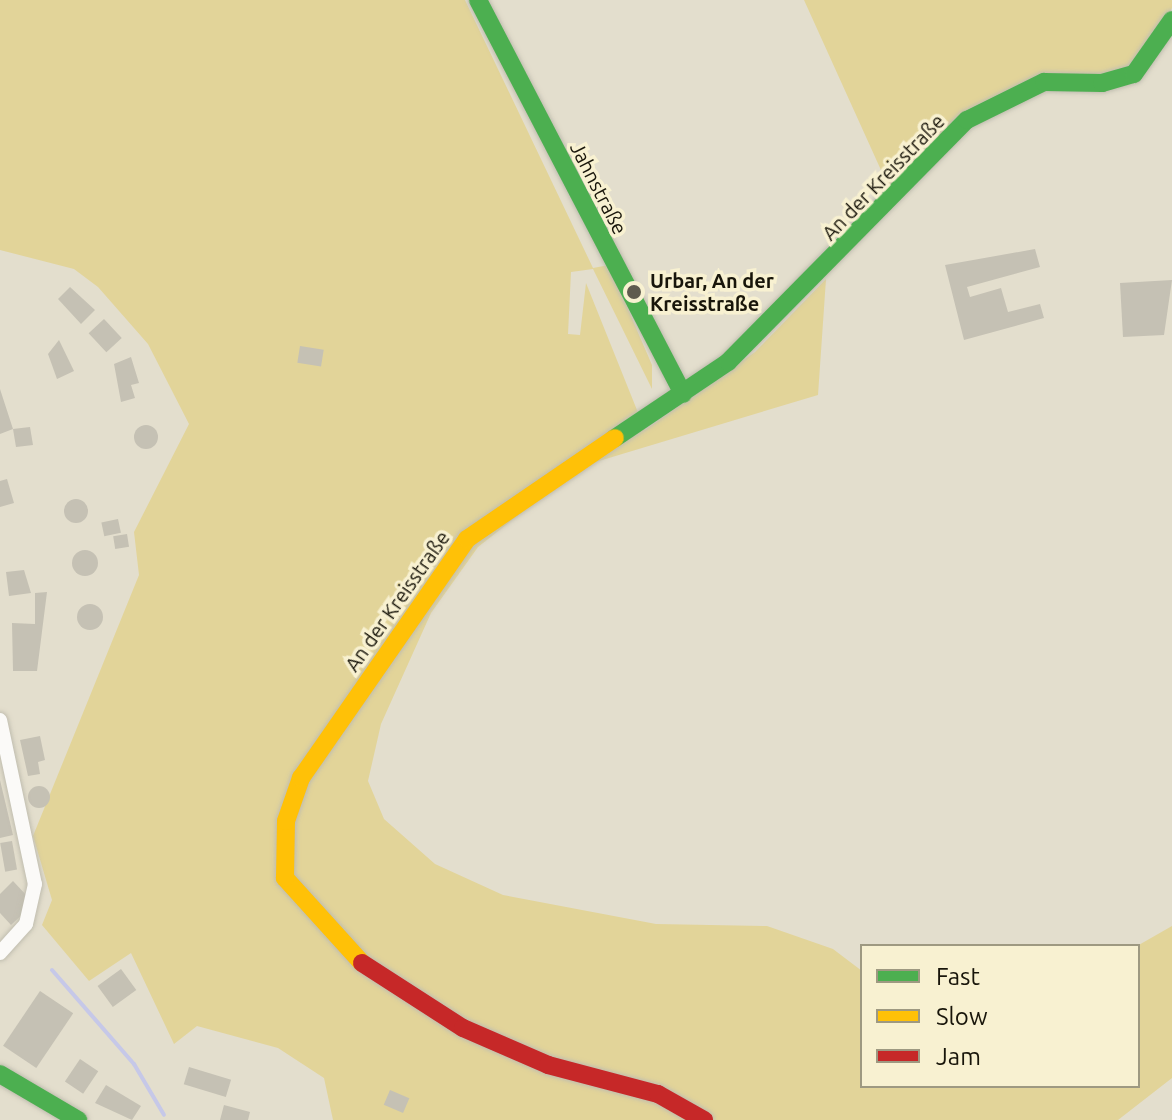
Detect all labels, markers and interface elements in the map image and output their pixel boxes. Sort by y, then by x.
street label: An der Kreisstraße [817,109,949,245]
street label: Jahnstraße [566,138,632,238]
place label: Urbar, An der Kreisstraße [650,268,774,315]
marker: Urbar, An der Kreisstraße [625,283,643,301]
street label: An der Kreisstraße [340,526,454,676]
legend [860,944,1140,1088]
text: Fast [936,963,980,990]
text: Slow [936,1003,988,1030]
text: Jam [936,1043,981,1070]

